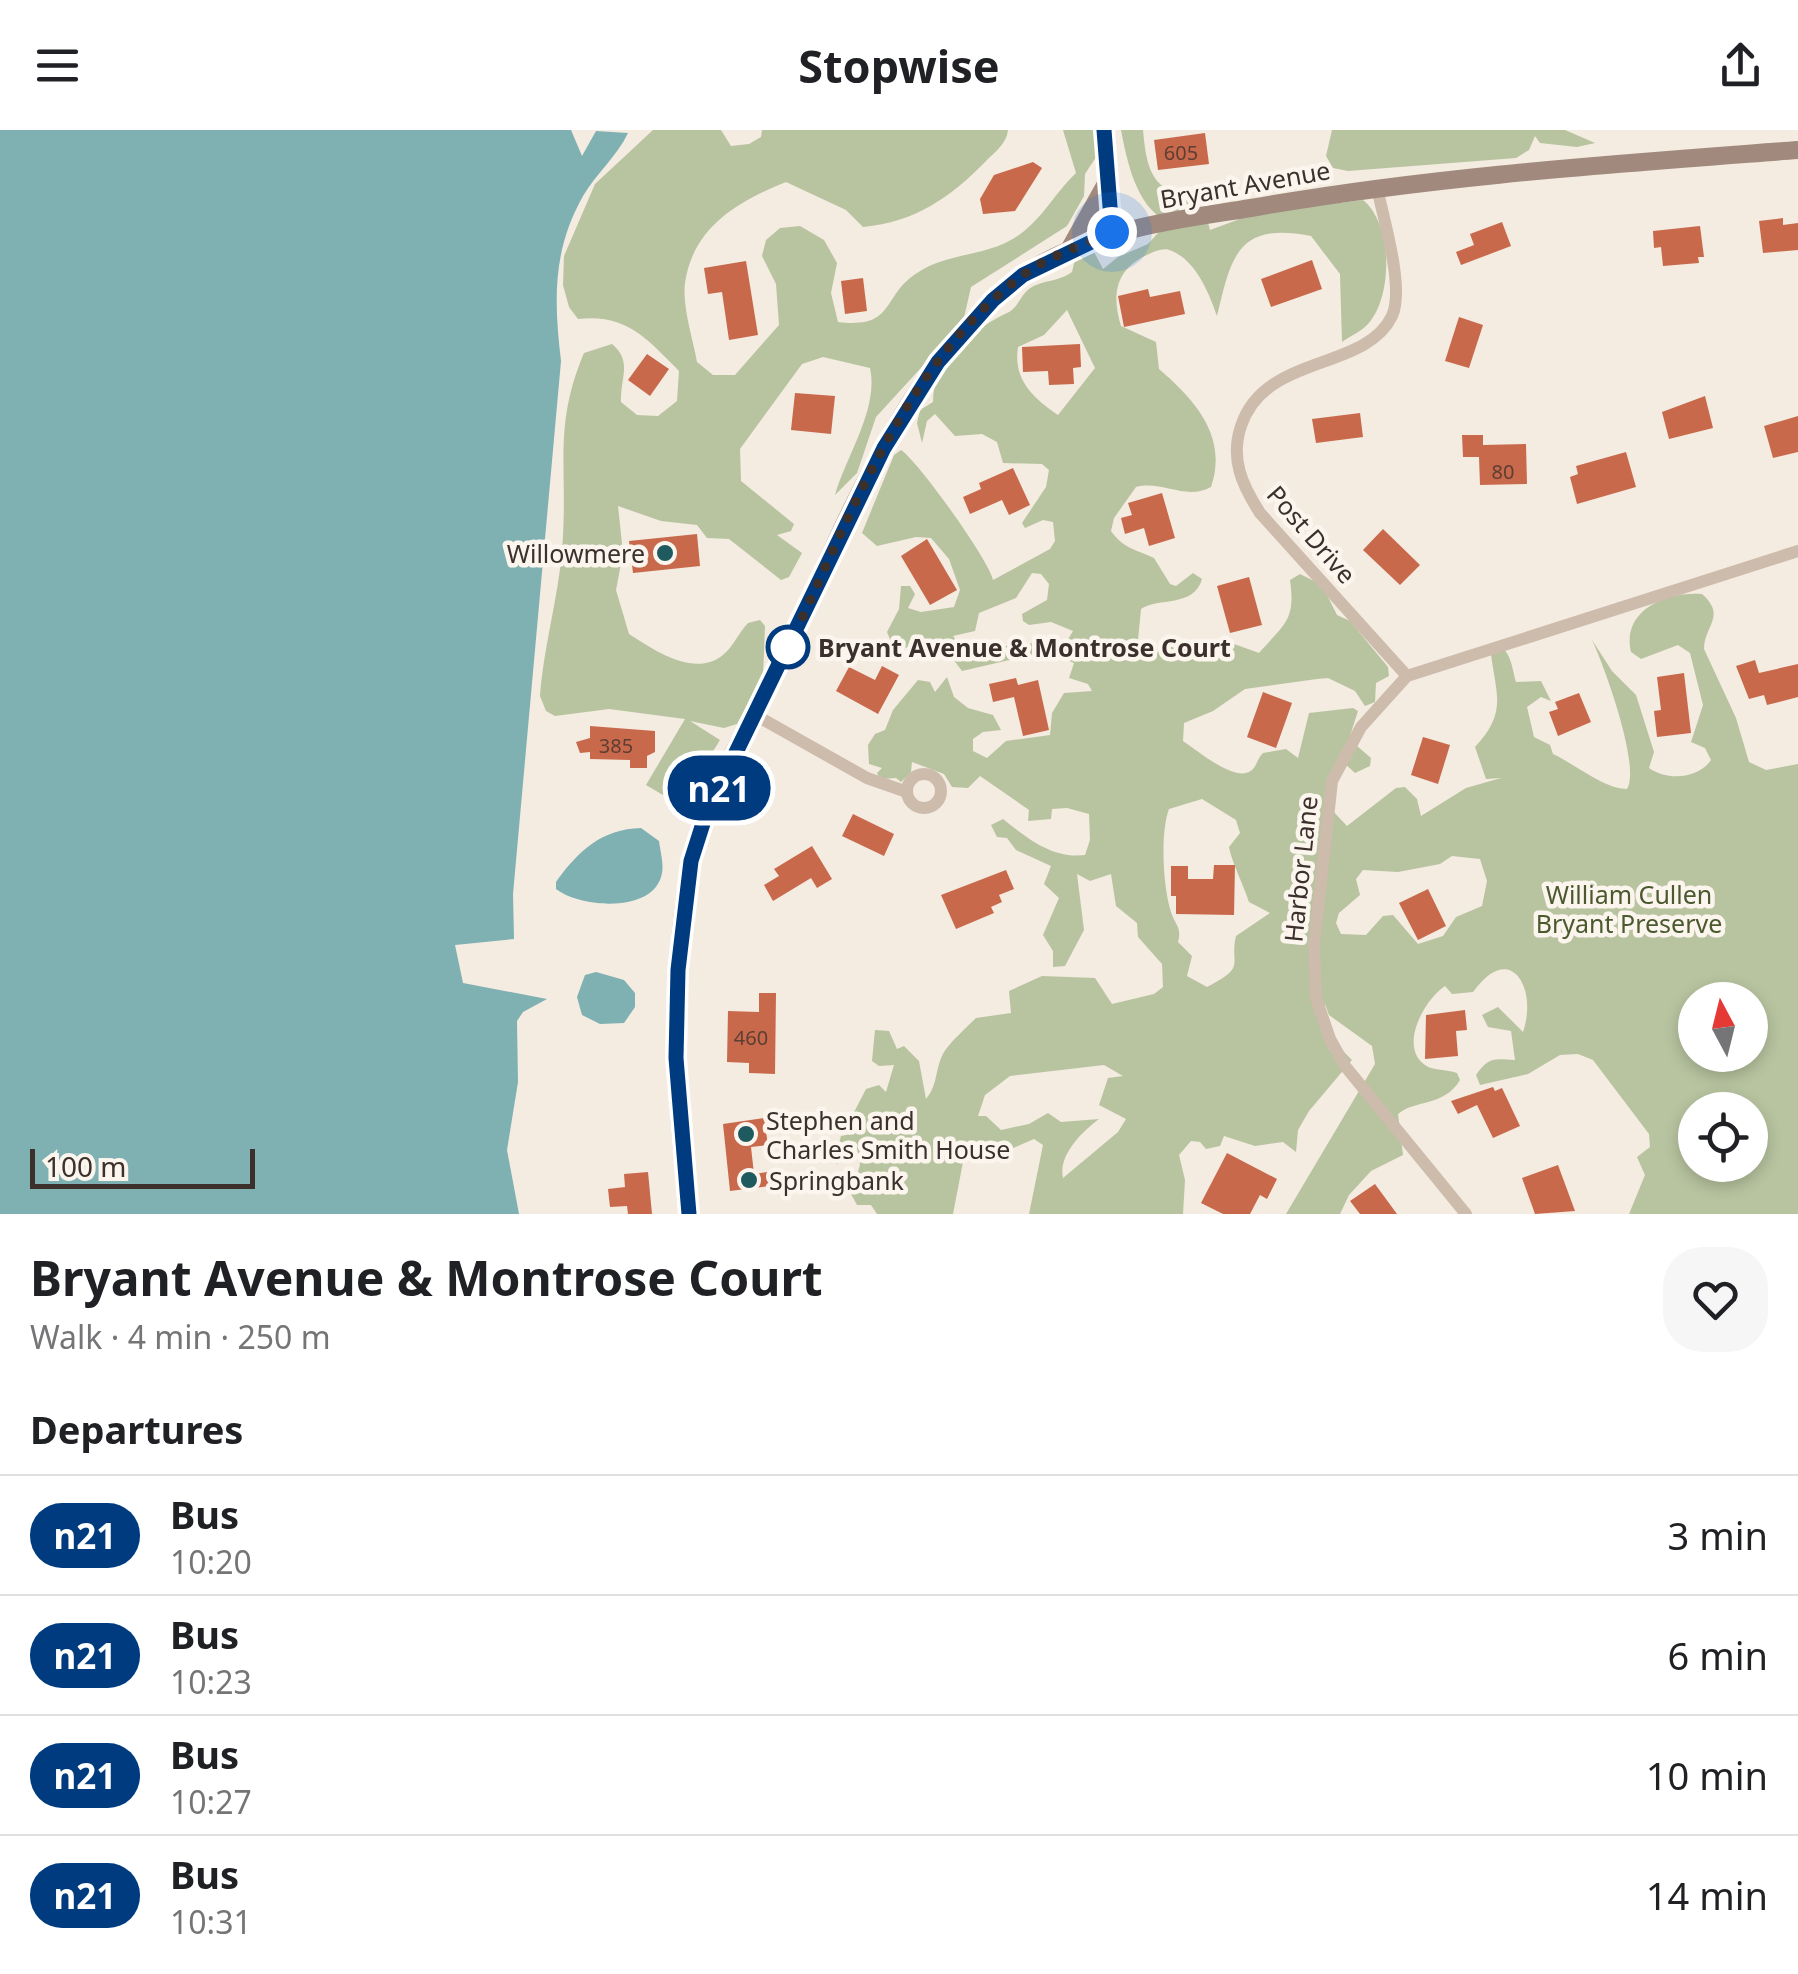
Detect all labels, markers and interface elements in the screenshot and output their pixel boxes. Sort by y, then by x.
text: Stopwise [798,35,1000,96]
icon: menu [30,38,85,93]
icon: share [1713,38,1768,93]
house number: 605 [1164,139,1198,166]
street label: Bryant Avenue [1157,152,1333,216]
your location [1087,207,1137,257]
house number: 80 [1492,458,1514,485]
street label: Post Drive [1260,478,1364,590]
place label: Willowmere [507,536,645,570]
marker: Willowmere [654,542,676,564]
marker: Bryant Avenue & Montrose Court [767,626,809,668]
place label: Bryant Avenue & Montrose Court [818,630,1231,664]
house number: 385 [599,732,633,759]
line badge: n21 [662,756,776,820]
text: n21 [688,765,750,812]
street label: Harbor Lane [1275,794,1325,944]
park label: William Cullen Bryant Preserve [1536,877,1722,940]
north arrow [1678,982,1768,1072]
map controls [1678,982,1768,1182]
house number: 460 [734,1024,768,1051]
button: locate [1678,1092,1768,1182]
place label: Stephen and Charles Smith House [766,1103,1010,1166]
marker: Stephen and Charles Smith House [735,1123,757,1145]
scale bar [30,1144,255,1188]
text: 100 m [45,1147,127,1185]
place label: Springbank [769,1163,905,1197]
marker: Springbank [738,1169,760,1191]
text: Bryant Avenue & Montrose Court [30,1245,823,1310]
button: heart [1663,1247,1768,1352]
text: Walk · 4 min · 250 m [30,1315,331,1358]
text: Departures [30,1403,243,1455]
text: Bus [170,1488,239,1540]
text: 3 min [1668,1509,1768,1561]
text: n21 [54,1512,116,1559]
text: 10:20 [170,1540,252,1583]
text: Bus [170,1608,239,1660]
text: 6 min [1668,1629,1768,1681]
text: n21 [54,1632,116,1679]
text: 10:23 [170,1660,252,1703]
text: Bus [170,1728,239,1780]
text: 10 min [1646,1749,1768,1801]
text: n21 [54,1752,116,1799]
text: 10:27 [170,1780,252,1823]
text: Bus [170,1848,239,1900]
text: 14 min [1646,1869,1768,1921]
text: n21 [54,1872,116,1919]
text: 10:31 [170,1900,252,1943]

